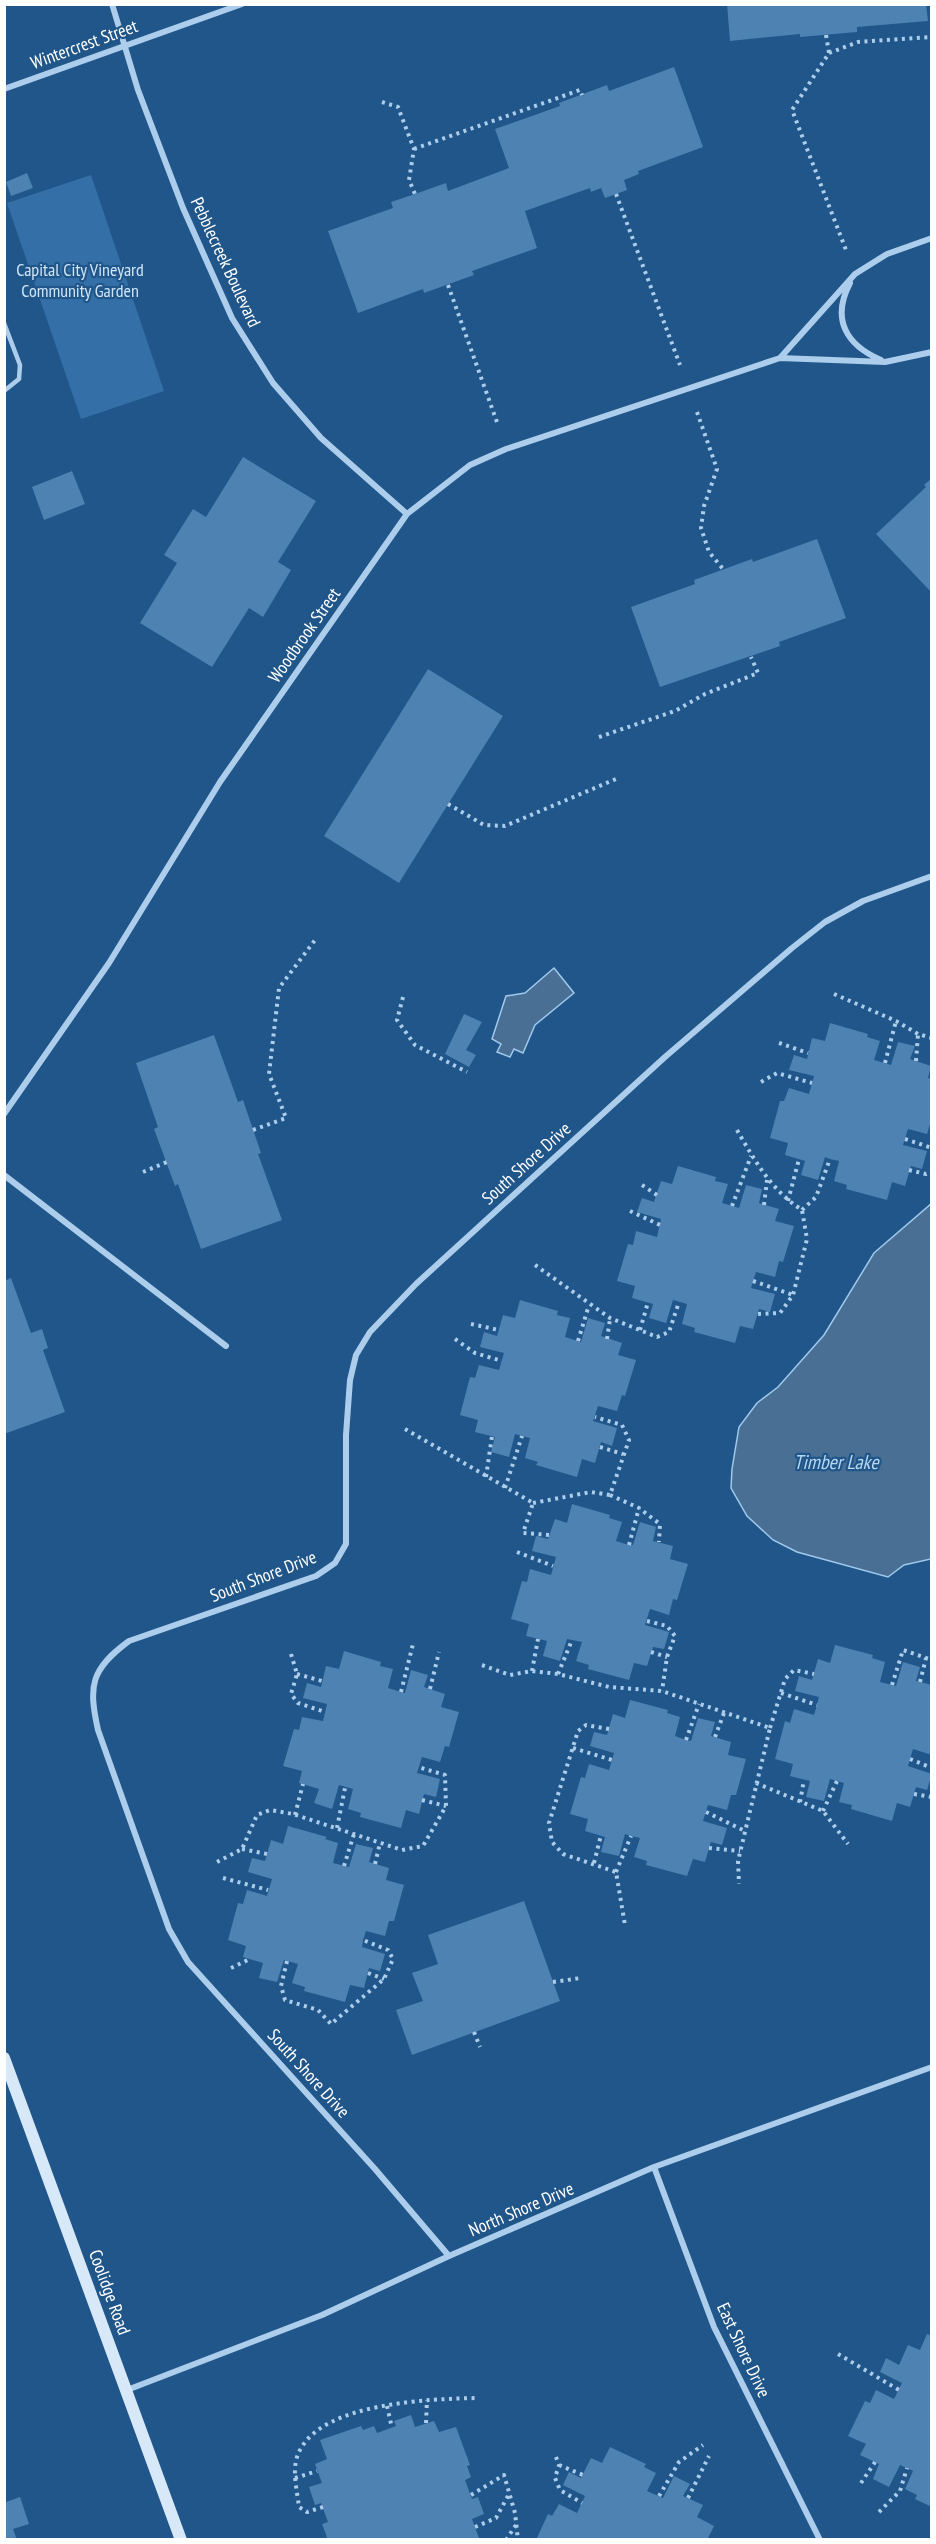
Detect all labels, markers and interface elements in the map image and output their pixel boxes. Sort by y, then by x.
street label: Wintercrest Street [27,14,141,74]
street label: Pebblecreek Boulevard [186,193,266,331]
park label: Capital City Vineyard Community Garden [16,258,144,302]
street label: Woodbrook Street [263,583,345,687]
street label: South Shore Drive [477,1117,575,1209]
water label: Timber Lake [794,1449,880,1475]
street label: South Shore Drive [206,1545,320,1607]
street label: South Shore Drive [263,2024,355,2122]
street label: North Shore Drive [465,2177,577,2241]
street label: Coolidge Road [84,2246,136,2338]
street label: East Shore Drive [712,2299,776,2401]

